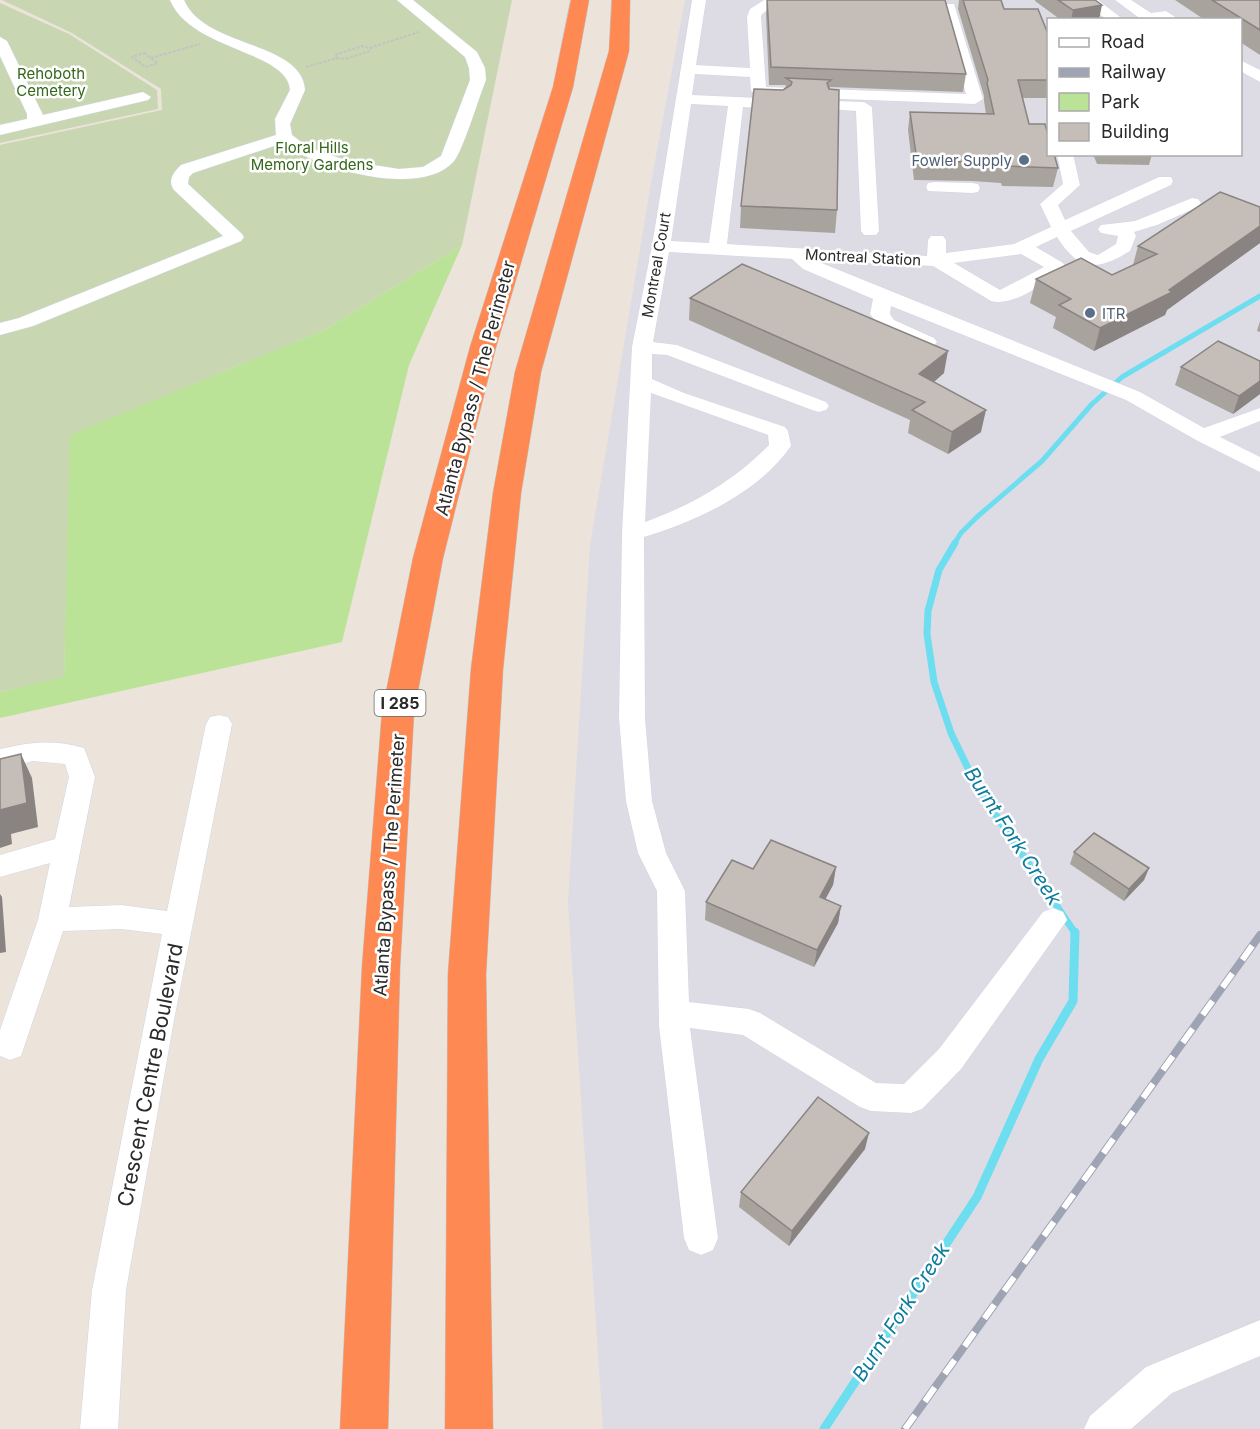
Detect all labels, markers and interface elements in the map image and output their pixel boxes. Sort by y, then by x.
legend [1047,18,1242,156]
text: Road [1101,31,1144,52]
text: Railway [1101,61,1166,82]
park label: Rehoboth Cemetery [16,64,86,100]
text: Park [1101,91,1140,112]
text: Building [1101,121,1169,142]
park label: Floral Hills Memory Gardens [251,138,373,174]
place label: Fowler Supply [911,151,1013,170]
marker: Fowler Supply [1017,153,1031,167]
street label: Montreal Court [637,211,675,319]
street label: Montreal Station [804,244,922,270]
street label: Atlanta Bypass / The Perimeter [431,258,519,518]
place label: ITR [1102,304,1126,323]
marker: ITR [1083,306,1097,320]
road number: I 285 [374,690,426,716]
street label: Atlanta Bypass / The Perimeter [369,733,409,997]
water label: Burnt Fork Creek [959,762,1067,911]
street label: Crescent Centre Boulevard [112,941,188,1209]
water label: Burnt Fork Creek [847,1237,955,1386]

